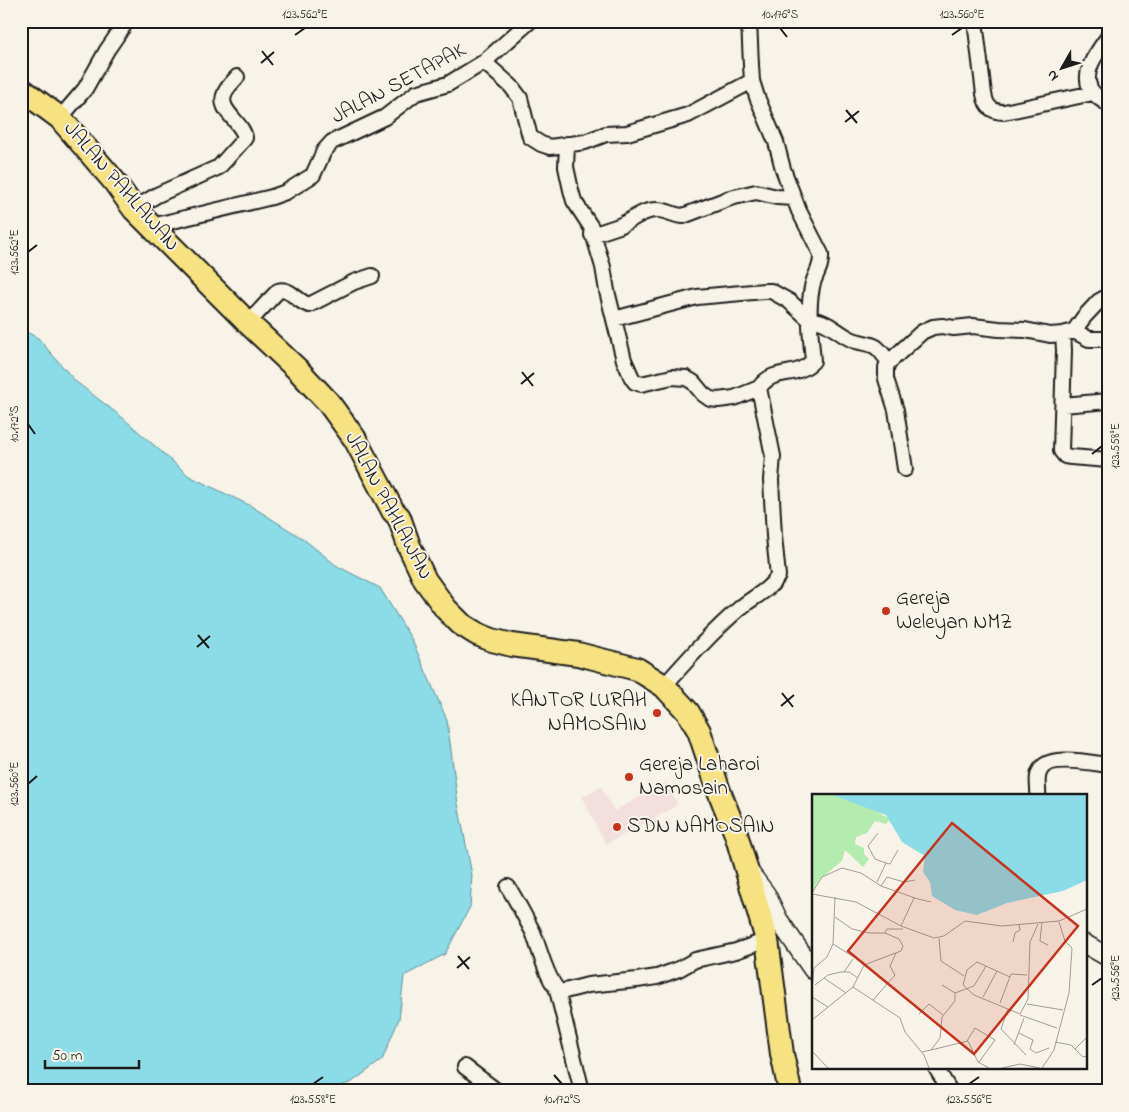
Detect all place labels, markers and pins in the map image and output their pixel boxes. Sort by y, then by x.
place label: Gereja Weleyan NMZ [896,584,1012,640]
marker: Gereja Weleyan NMZ [880,605,892,617]
place label: KANTOR LURAH NAMOSAIN [510,686,647,740]
marker: KANTOR LURAH NAMOSAIN [651,707,663,719]
place label: Gereja Laharoi Namosain [639,750,760,804]
marker: Gereja Laharoi Namosain [623,771,635,783]
place label: SDN NAMOSAIN [627,812,775,842]
marker: SDN NAMOSAIN [611,821,623,833]

